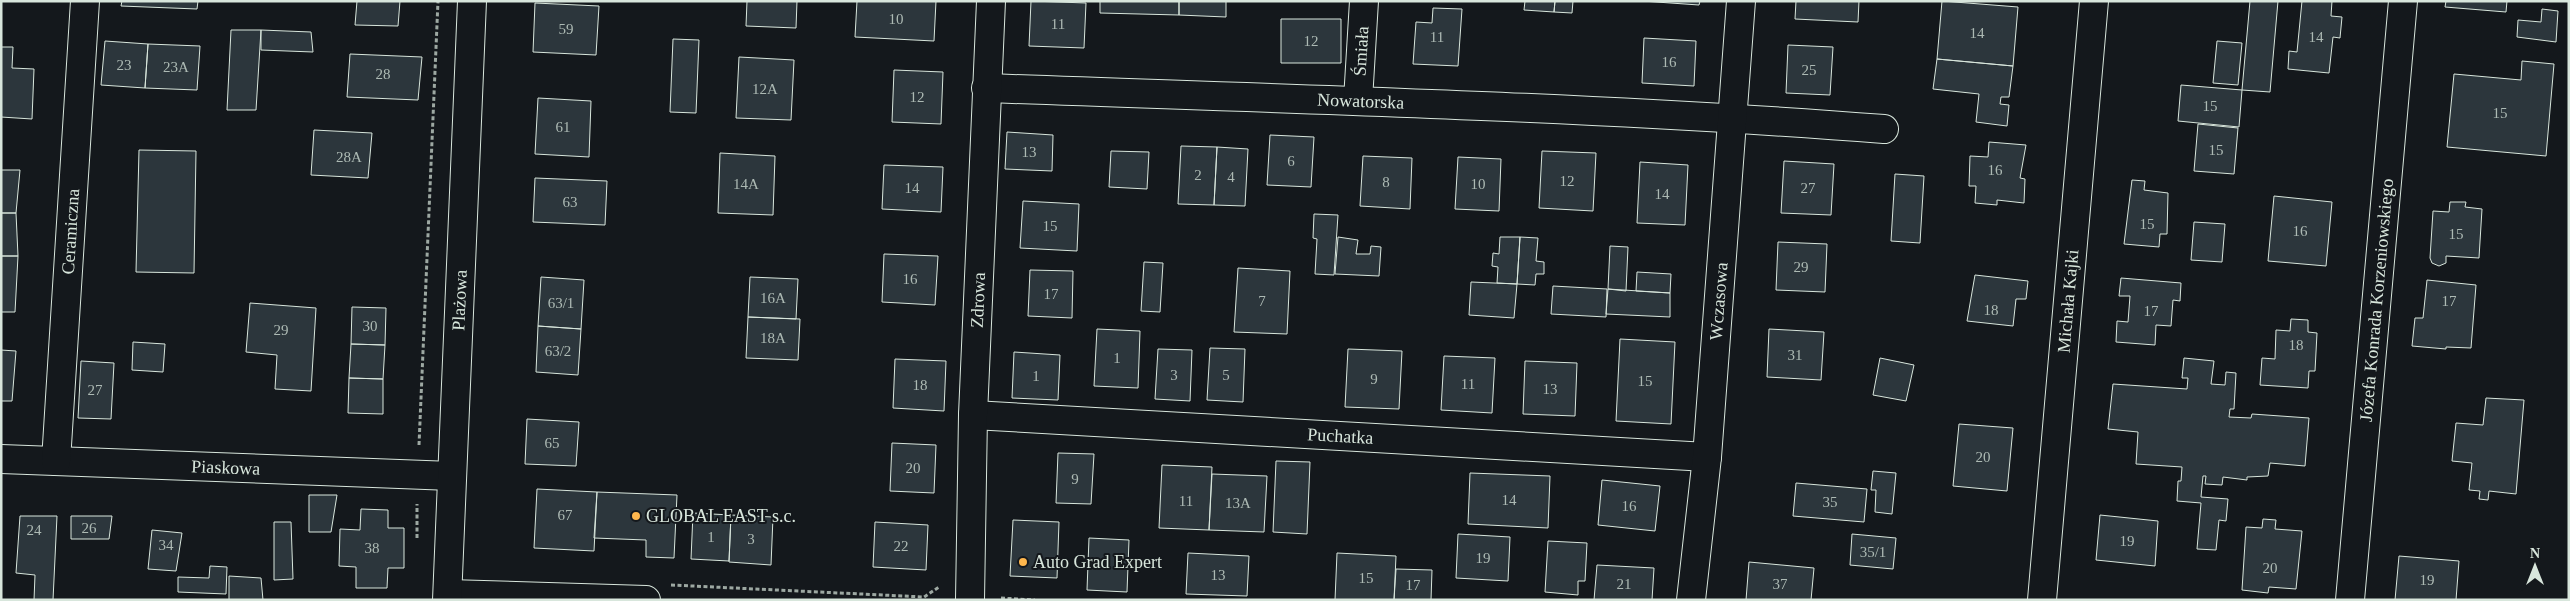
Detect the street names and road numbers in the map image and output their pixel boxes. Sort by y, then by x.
street label: Śmiała [1348,25,1372,77]
street label: Nowatorska [1317,90,1405,113]
street label: Józefa Konrada Korzeniowskiego [2356,178,2397,423]
street label: Ceramiczna [58,188,83,275]
street label: Michała Kajki [2054,249,2082,354]
street label: Wczasowa [1706,262,1731,341]
street label: Plażowa [448,269,471,331]
street label: Zdrowa [967,272,989,329]
street label: Puchatka [1307,424,1374,448]
street label: Piaskowa [191,456,261,479]

